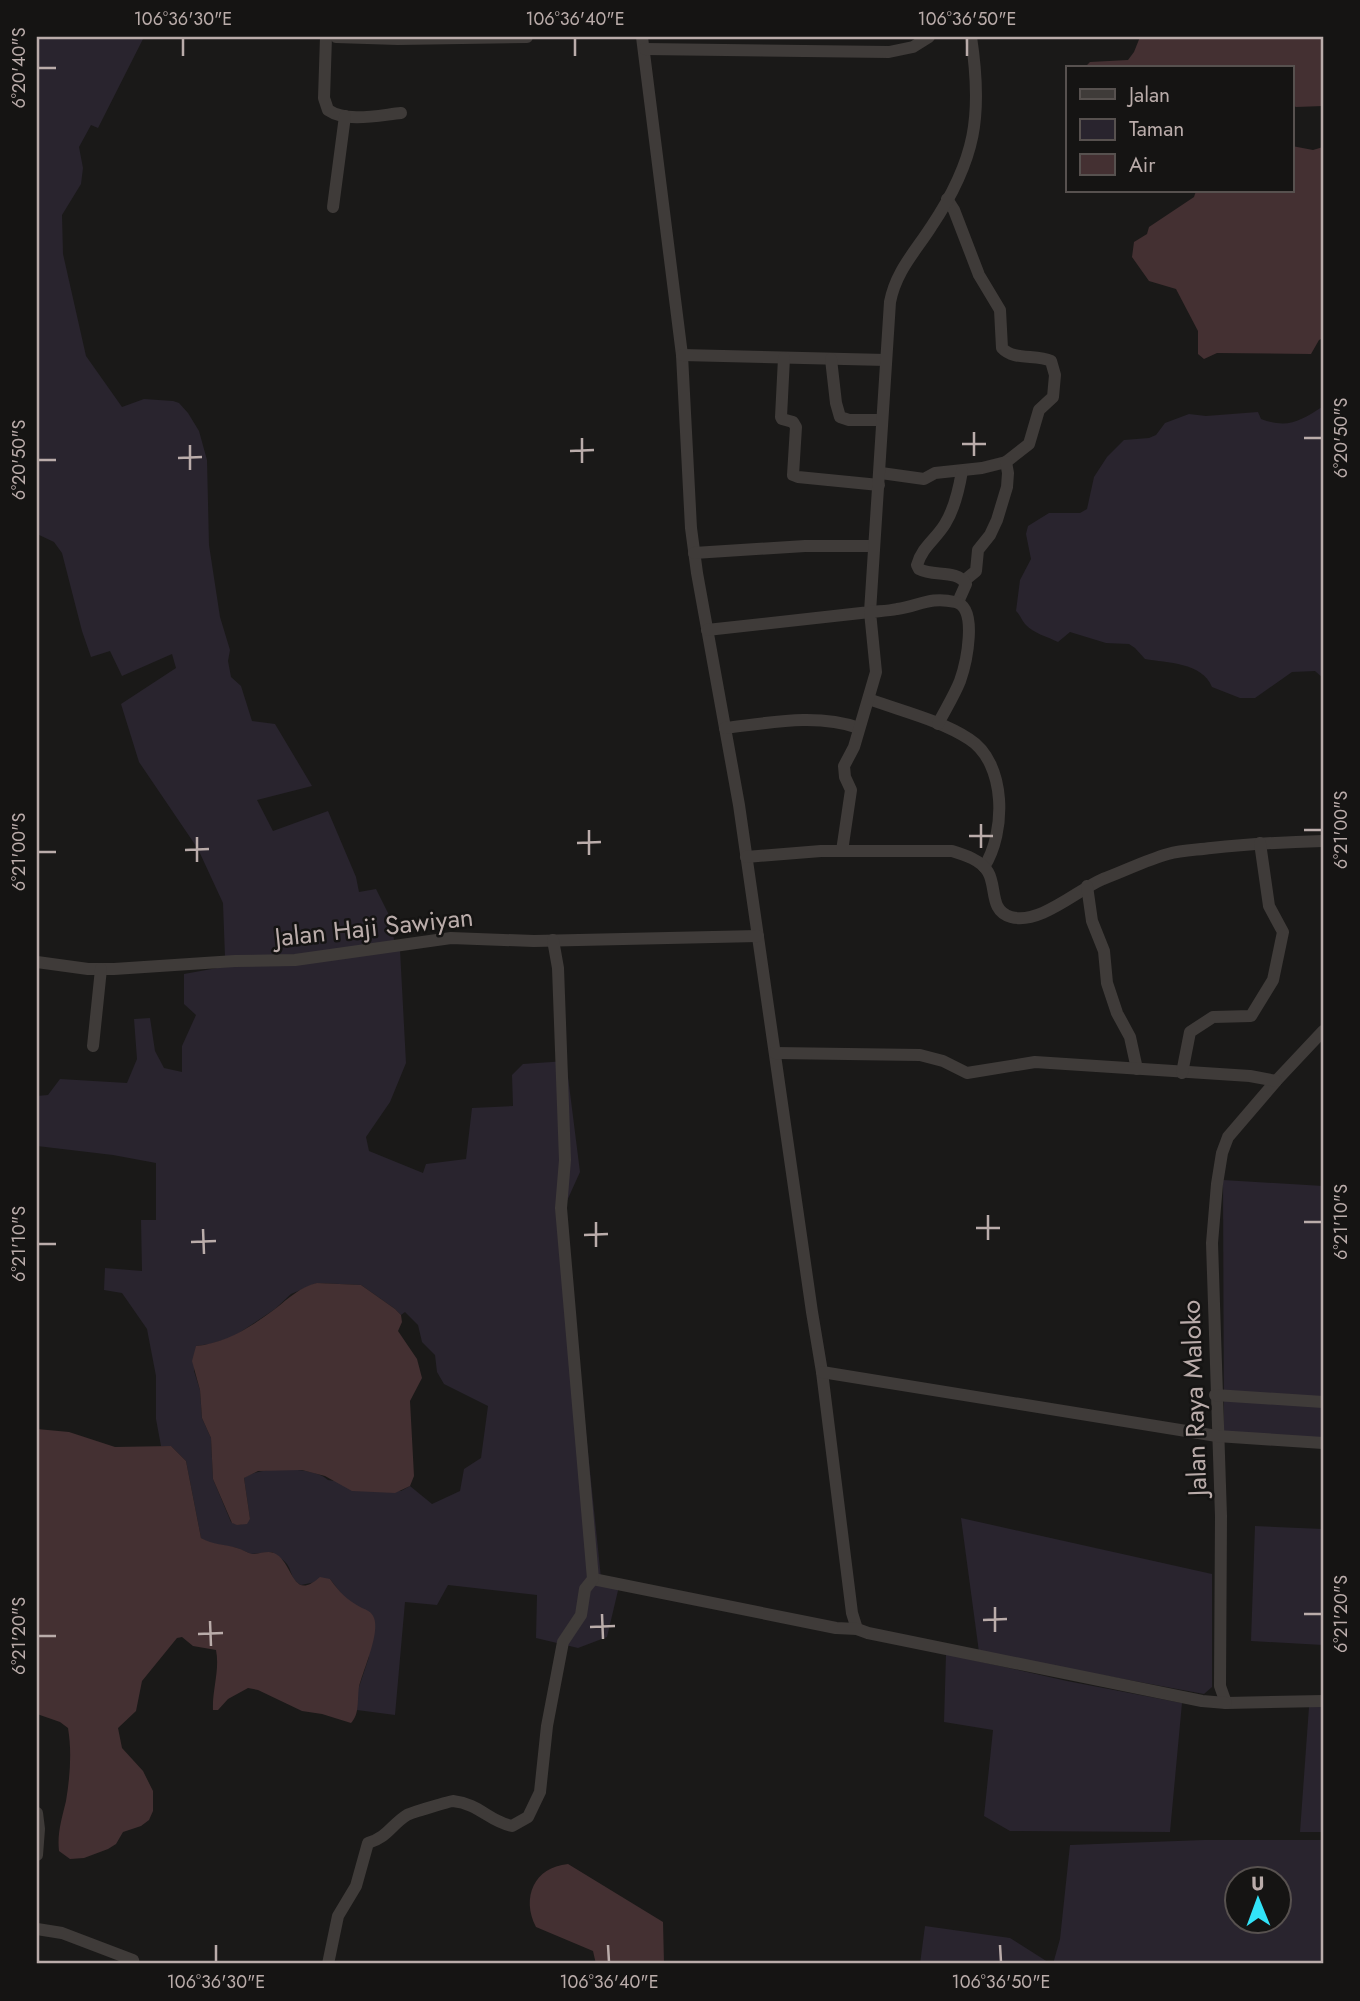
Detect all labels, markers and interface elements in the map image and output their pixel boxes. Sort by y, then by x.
text: 106°36'30"E [134,6,232,32]
text: 106°36'40"E [525,6,625,32]
text: 106°36'50"E [918,6,1016,32]
text: 6°20'40"S [6,27,32,109]
legend [1066,66,1294,192]
text: Jalan [1126,80,1170,110]
text: Taman [1129,114,1184,144]
text: Air [1129,150,1156,180]
text: 6°20'50"S [1328,398,1354,478]
text: 6°20'50"S [6,420,32,500]
text: 6°21'00"S [1328,791,1354,869]
text: 6°21'00"S [6,813,32,891]
street label: Jalan Haji Sawiyan [270,898,475,957]
text: 6°21'10"S [1328,1184,1354,1260]
text: 6°21'10"S [6,1206,32,1282]
street label: Jalan Raya Maloko [1172,1299,1217,1500]
text: 6°21'20"S [1328,1575,1354,1653]
text: 6°21'20"S [6,1597,32,1675]
north arrow [1224,1864,1294,1934]
text: U [1251,1870,1265,1897]
text: 106°36'30"E [167,1969,265,1995]
text: 106°36'40"E [559,1969,659,1995]
text: 106°36'50"E [952,1969,1050,1995]

